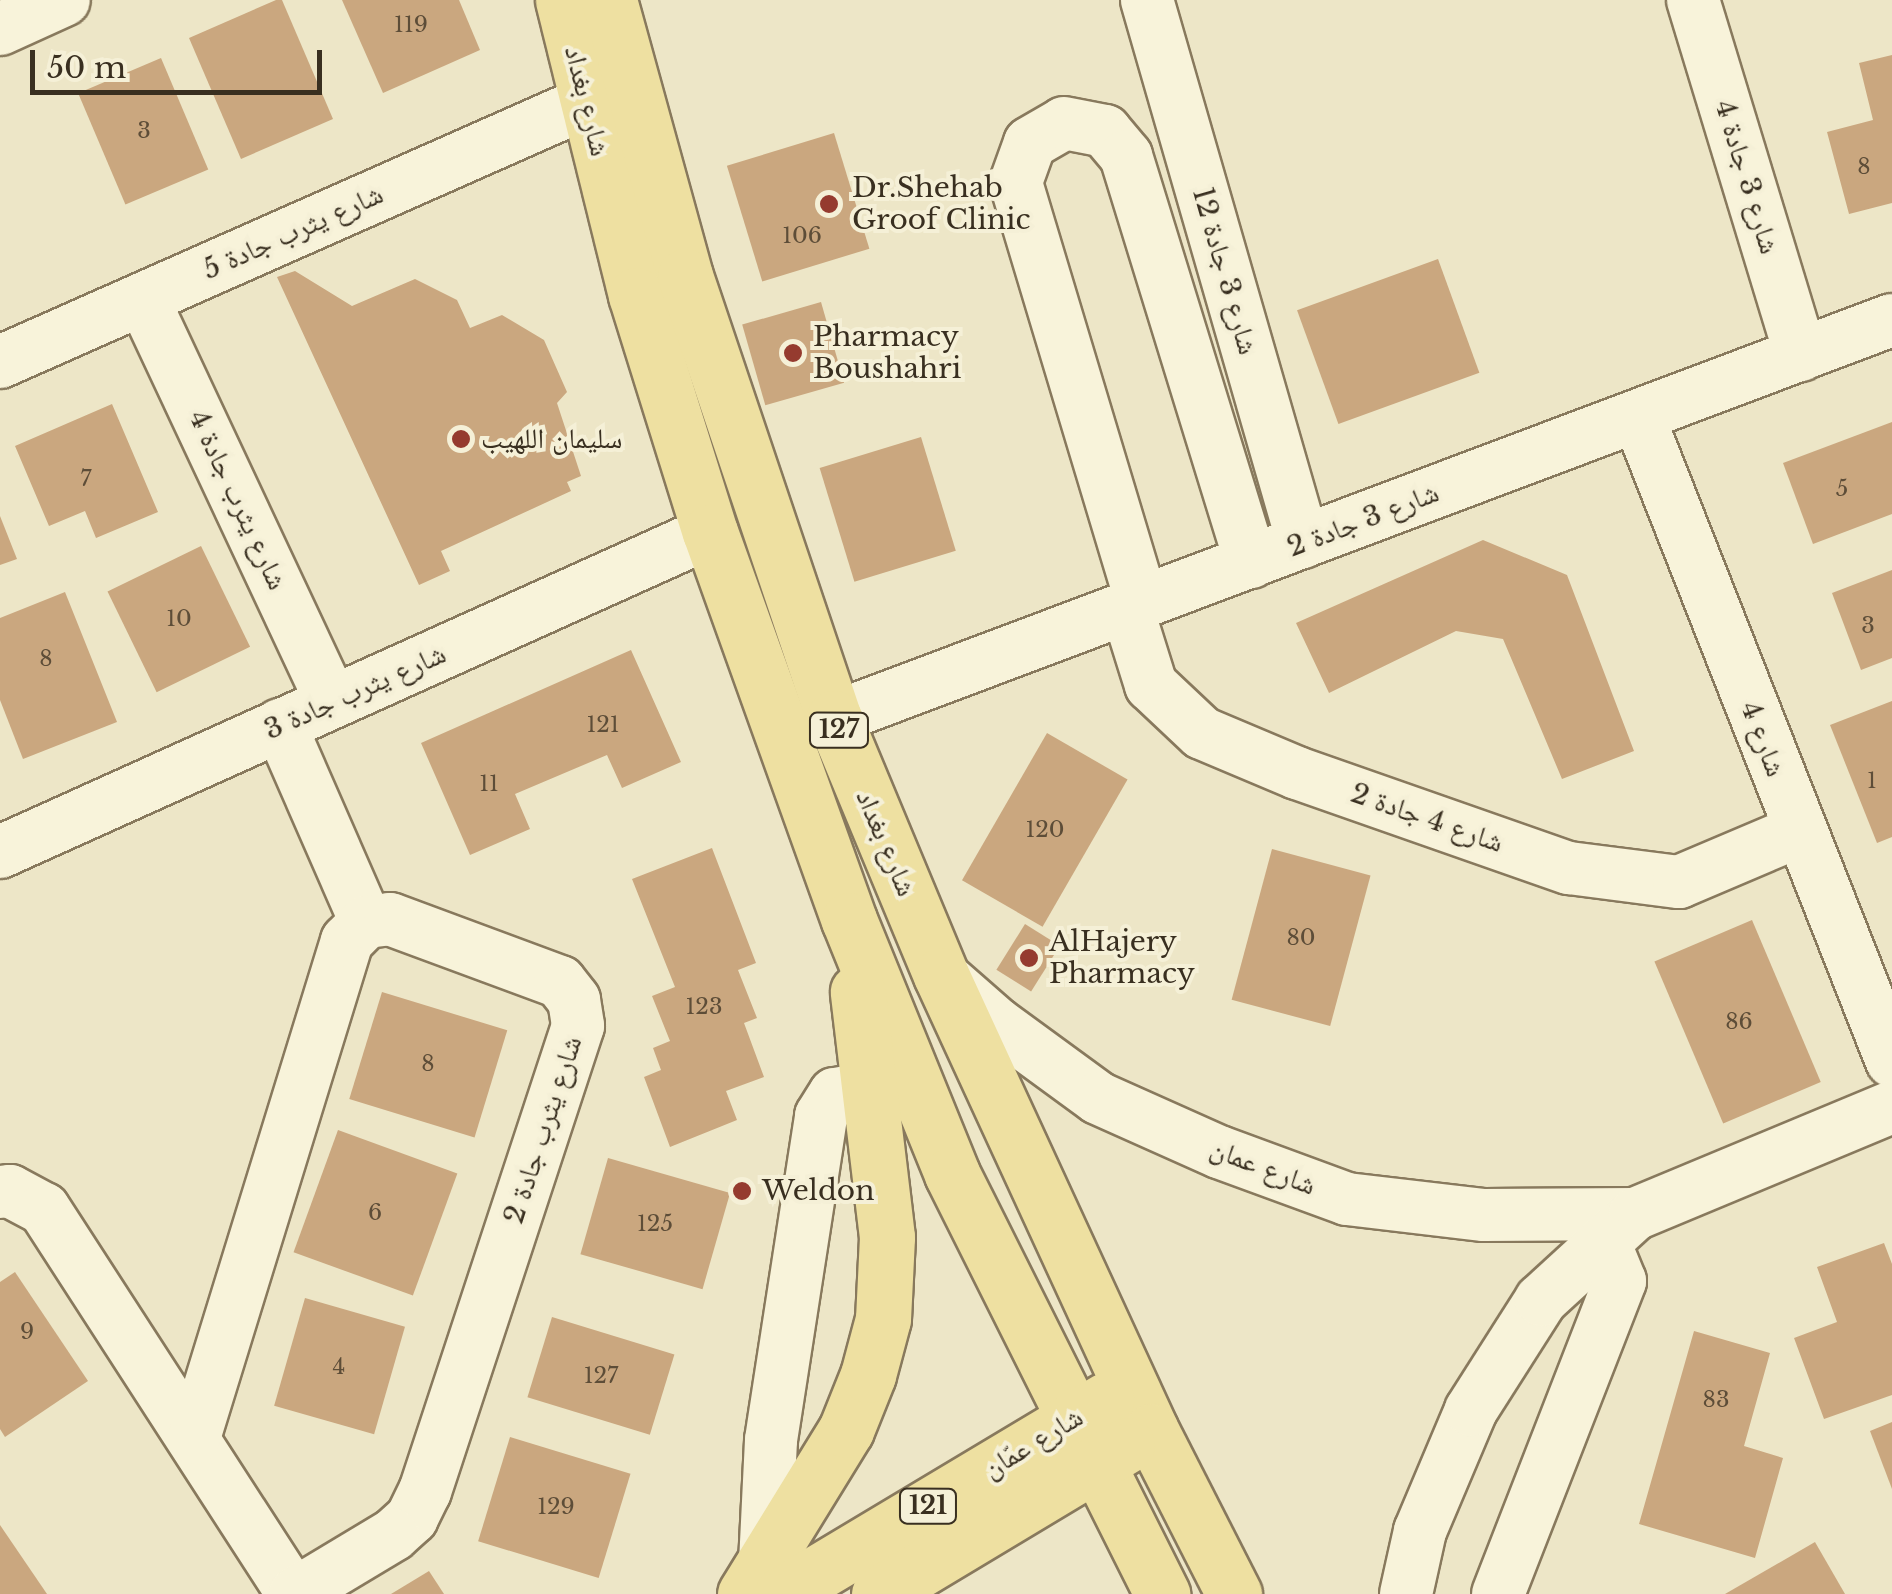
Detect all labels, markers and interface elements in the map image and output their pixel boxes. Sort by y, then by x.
house number: 119 [394,12,428,38]
scale bar [35,30,328,92]
street label: شارع بغداد [557,43,617,159]
text: 50 m [47,49,126,86]
street label: شارع 3 جادة 4 [1708,96,1786,258]
house number: 3 [137,118,151,144]
house number: 8 [1857,154,1871,180]
place label: Dr.Shehab Groof Clinic [852,171,1031,237]
street label: شارع يثرب جادة 5 [198,177,388,287]
street label: شارع 3 جادة 12 [1185,184,1265,358]
marker: Dr.Shehab Groof Clinic [816,191,842,217]
house number: 106 [782,223,822,249]
place label: Pharmacy Boushahri [813,320,961,386]
marker: Pharmacy Boushahri [782,342,804,364]
street label: شارع يثرب جادة 4 [182,405,294,595]
place label: سليمان اللهيب [481,422,623,456]
marker: سليمان اللهيب [450,428,472,450]
house number: 7 [80,466,92,492]
street label: شارع 3 جادة 2 [1282,476,1444,564]
house number: 5 [1836,476,1848,502]
house number: 10 [166,606,192,632]
house number: 3 [1861,613,1875,639]
street label: شارع يثرب جادة 3 [259,637,451,747]
house number: 8 [39,646,53,672]
street label: شارع 4 [1733,697,1793,781]
road number: 127 [806,710,872,750]
house number: 121 [586,712,620,738]
house number: 1 [1867,768,1877,794]
house number: 11 [479,771,499,797]
street label: شارع 4 جادة 2 [1346,776,1508,860]
street label: شارع بغداد [849,785,923,901]
house number: 120 [1025,817,1065,843]
place label: AlHajery Pharmacy [1049,925,1195,991]
house number: 80 [1286,925,1316,951]
marker: AlHajery Pharmacy [1018,947,1040,969]
house number: 123 [686,994,722,1020]
house number: 86 [1725,1009,1753,1035]
street label: شارع يثرب جادة 2 [497,1032,589,1228]
house number: 8 [421,1051,435,1077]
street label: شارع عمان [1205,1132,1321,1202]
place label: Weldon [762,1174,874,1208]
marker: Weldon [731,1180,753,1202]
house number: 6 [368,1200,382,1226]
house number: 125 [637,1211,673,1237]
house number: 9 [20,1319,34,1345]
house number: 4 [333,1354,345,1380]
house number: 127 [584,1363,618,1389]
house number: 83 [1703,1387,1729,1413]
street label: شارع عمّان [977,1400,1089,1486]
road number: 121 [898,1486,958,1526]
house number: 129 [537,1494,575,1520]

